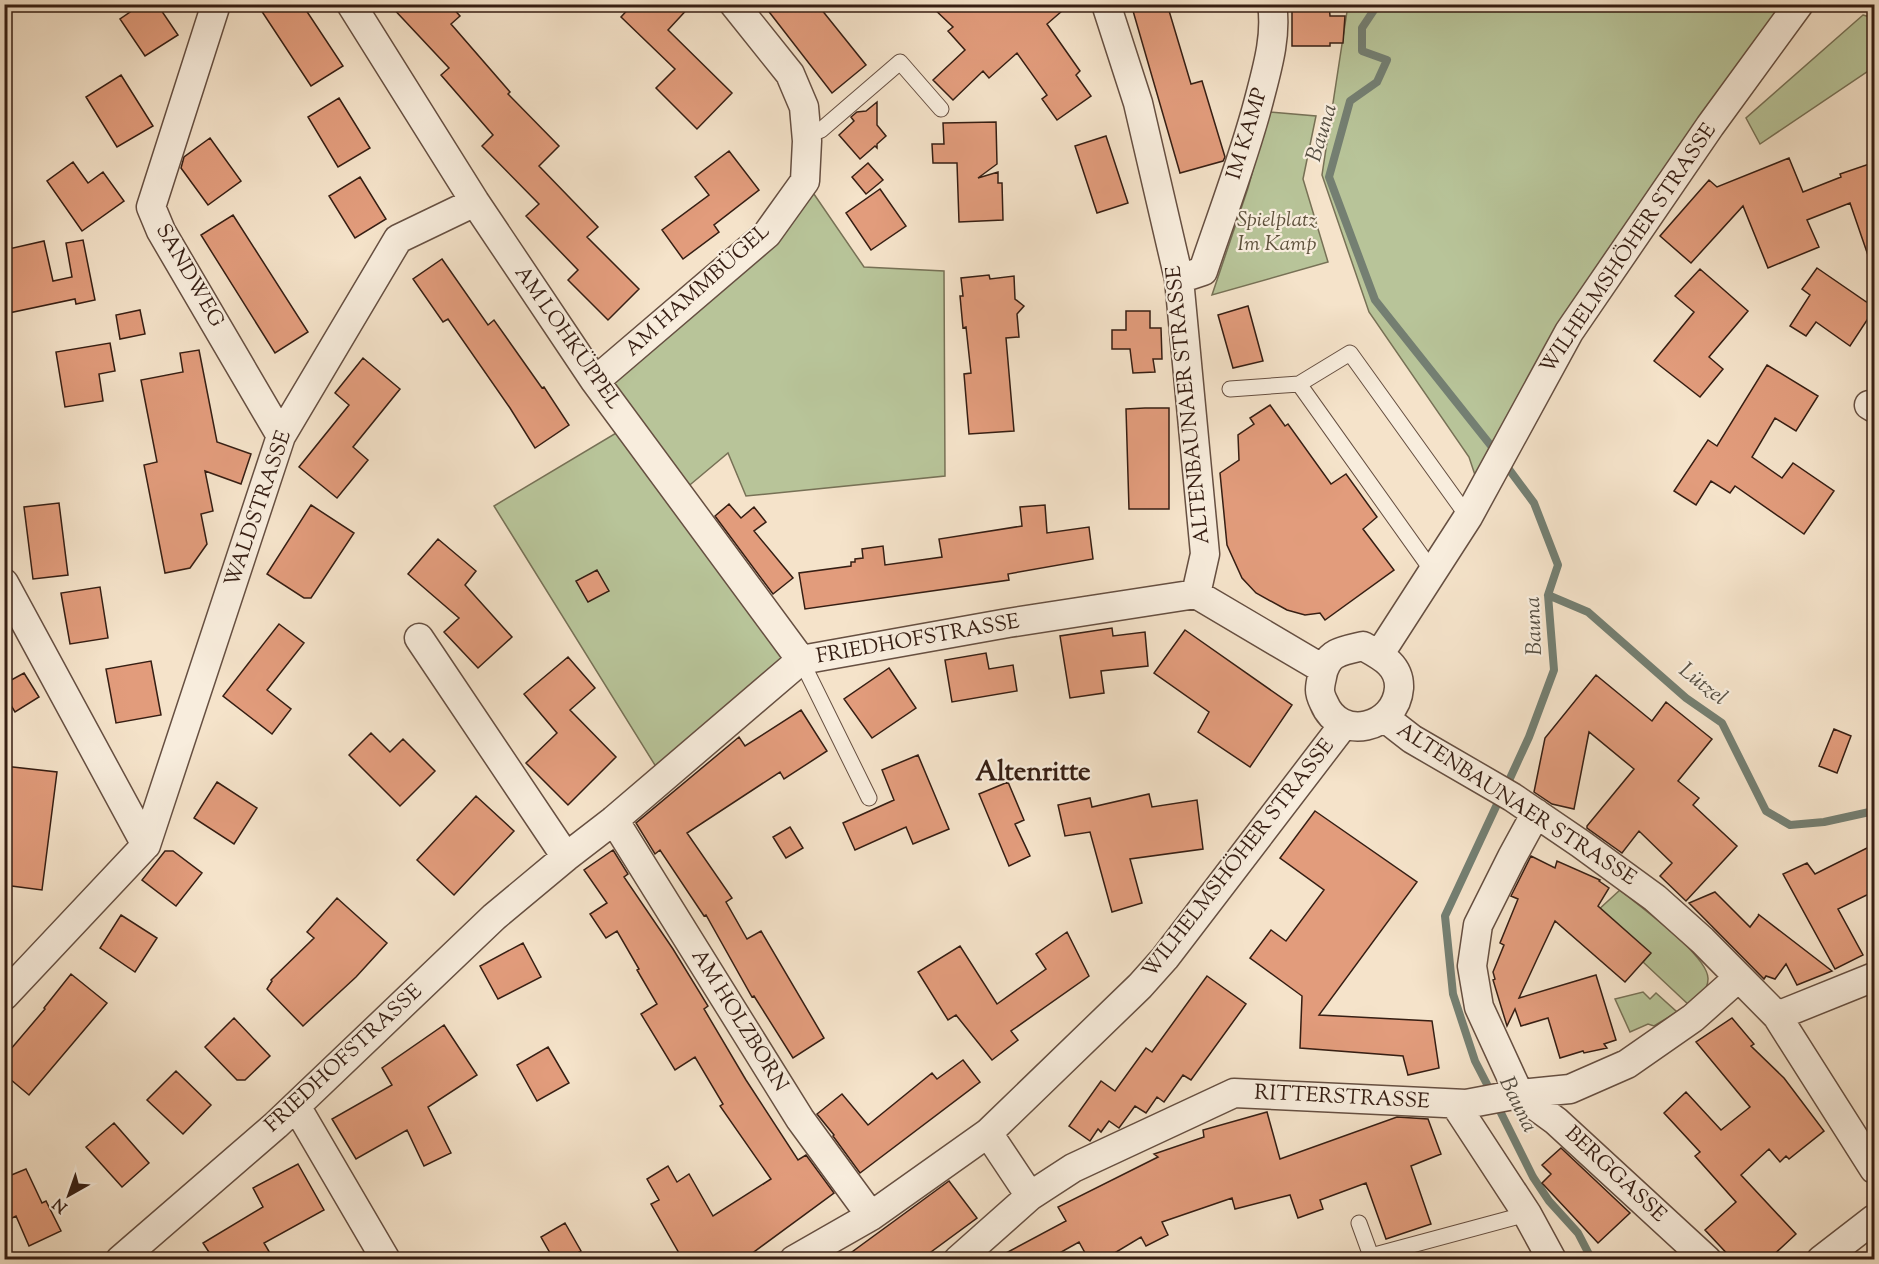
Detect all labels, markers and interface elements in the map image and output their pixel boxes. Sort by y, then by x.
street label: IM KAMP [1220,84,1276,183]
water label: Bauna [1299,100,1347,166]
street label: WILHELMSHÖHER STRASSE [1534,117,1725,380]
park label: Spielplatz Im Kamp [1237,206,1317,260]
street label: AM HAMMBÜGEL [619,217,777,364]
street label: SANDWEG [147,219,231,333]
street label: AM LOHKÜPPEL [506,260,628,416]
street label: ALTENBAUNAER STRASSE [1159,264,1219,546]
street label: WALDSTRASSE [218,427,300,591]
water label: Bauna [1518,596,1552,656]
street label: FRIEDHOFSTRASSE [814,607,1022,673]
water label: Lützel [1671,656,1733,714]
street label: ALTENBAUNAER STRASSE [1390,716,1642,894]
street label: WILHELMSHÖHER STRASSE [1136,733,1342,985]
district label: Altenritte [975,754,1091,793]
street label: AM HOLZBORN [683,944,795,1098]
street label: FRIEDHOFSTRASSE [258,978,430,1140]
water label: Bauna [1490,1071,1544,1139]
street label: RITTERSTRASSE [1253,1078,1431,1118]
street label: BERGGASSE [1558,1120,1673,1230]
north arrow [39,1165,99,1225]
text: N [49,1192,73,1217]

